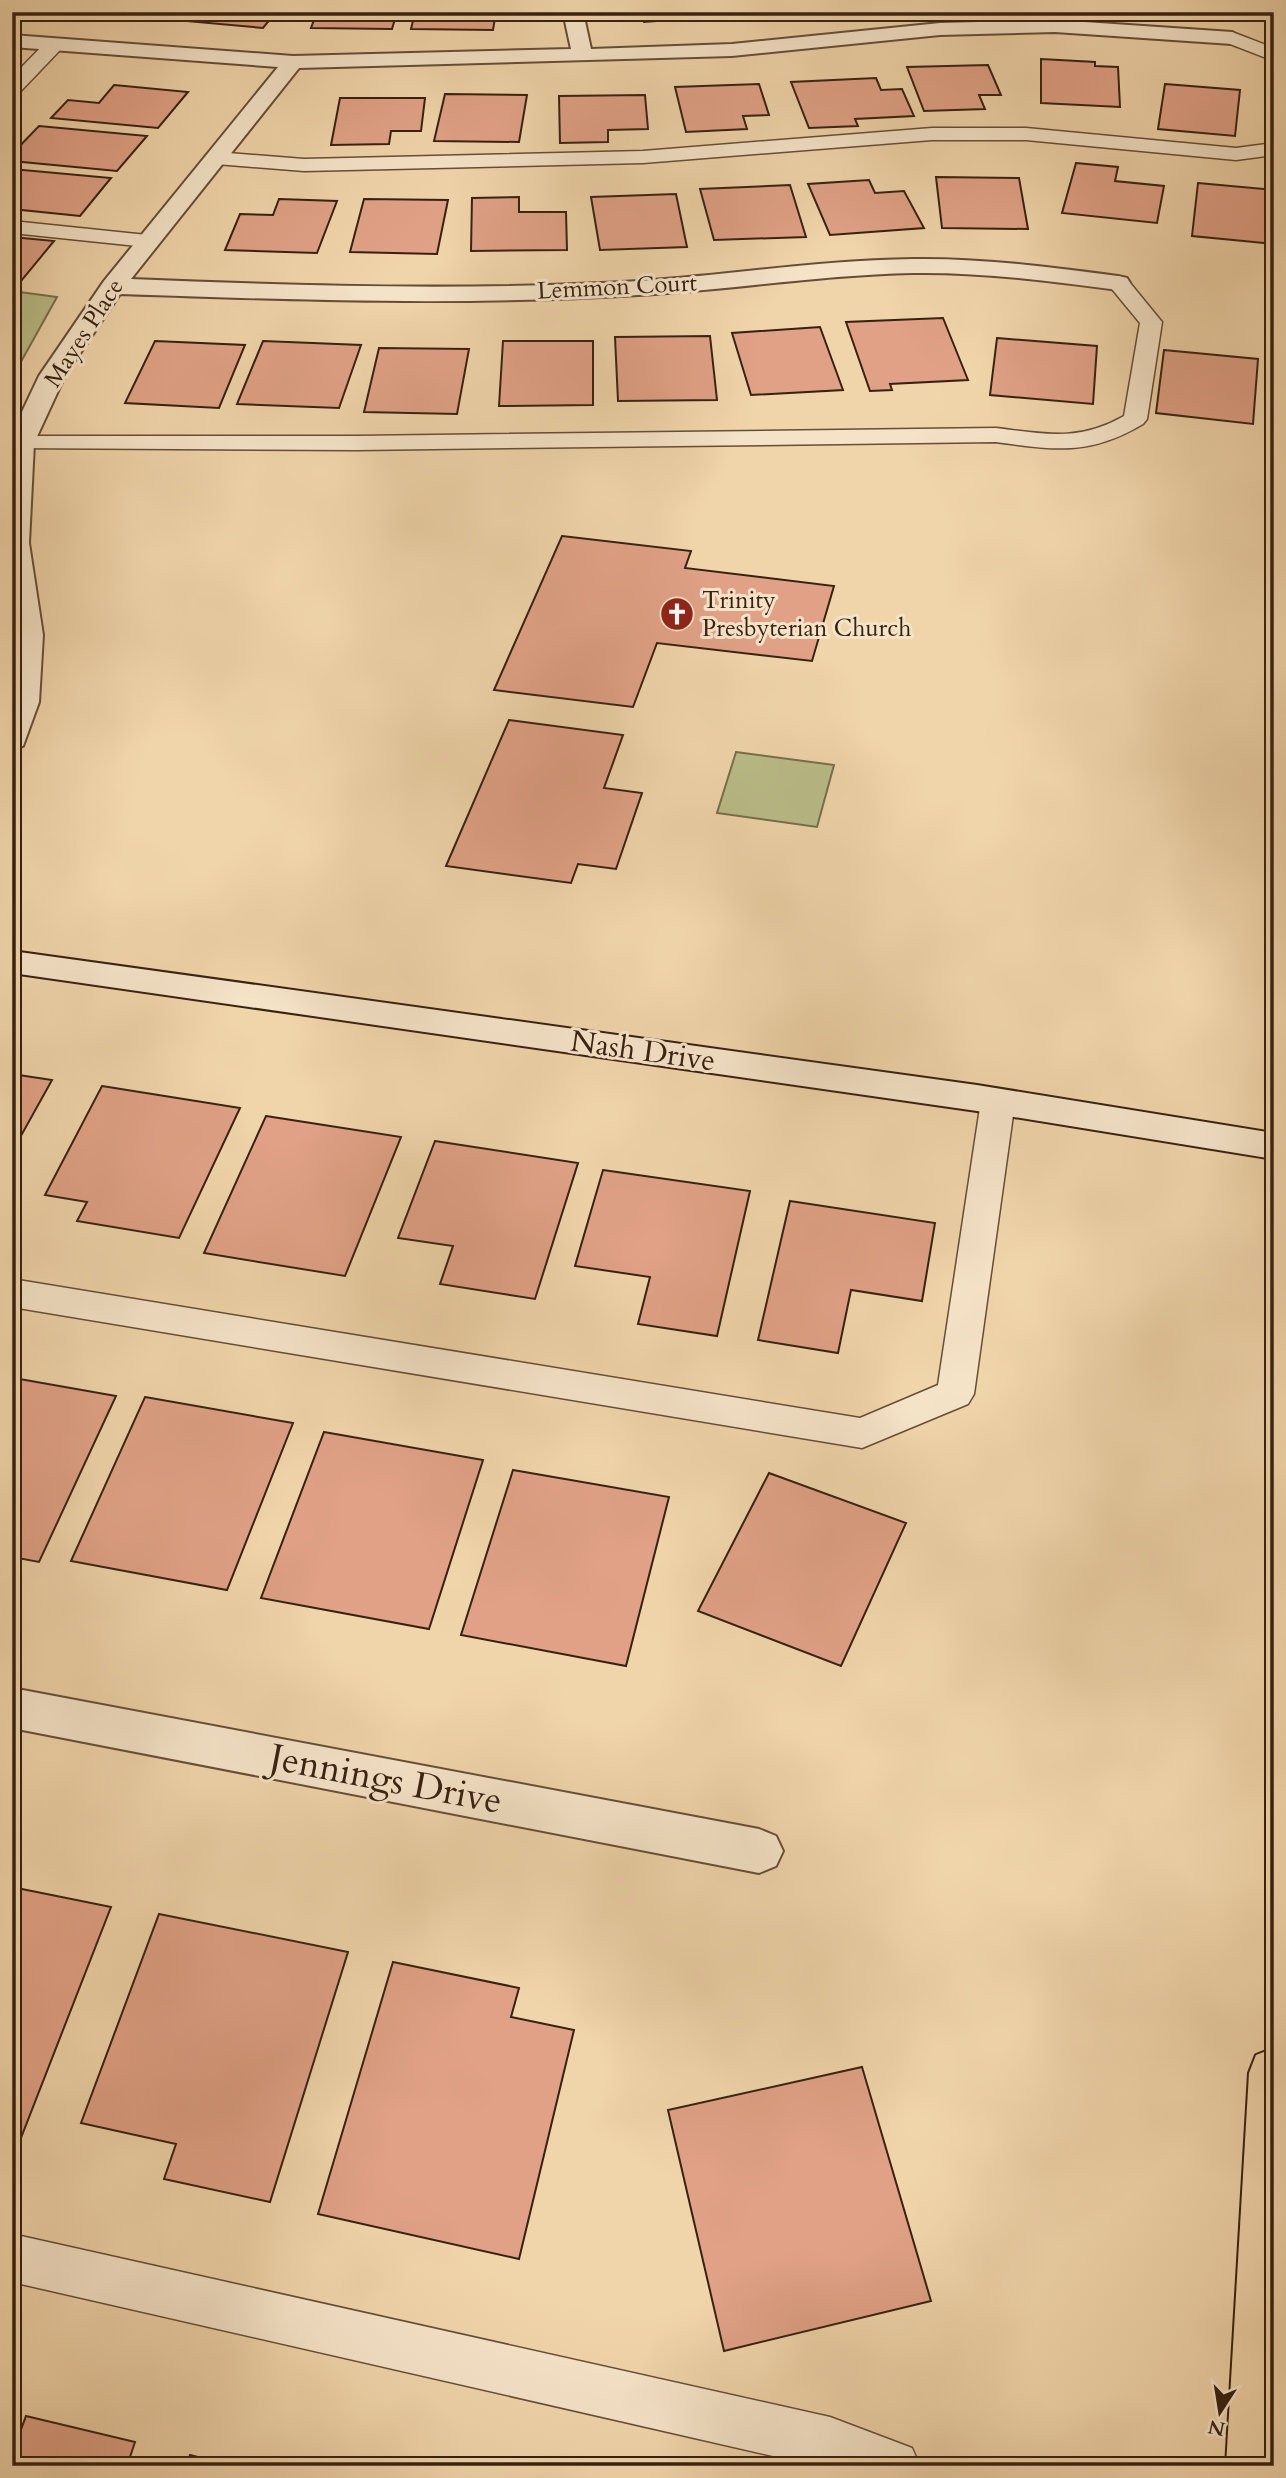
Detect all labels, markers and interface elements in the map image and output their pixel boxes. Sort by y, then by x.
street label: Lemmon Court [536,266,698,308]
street label: Mayes Place [37,272,131,394]
place label: Trinity Presbyterian Church [702,584,911,645]
church icon: Trinity Presbyterian Church [658,595,696,633]
street label: Nash Drive [568,1021,718,1081]
street label: Jennings Drive [261,1731,506,1826]
north arrow [1184,2376,1254,2446]
text: N [1205,2413,1227,2442]

